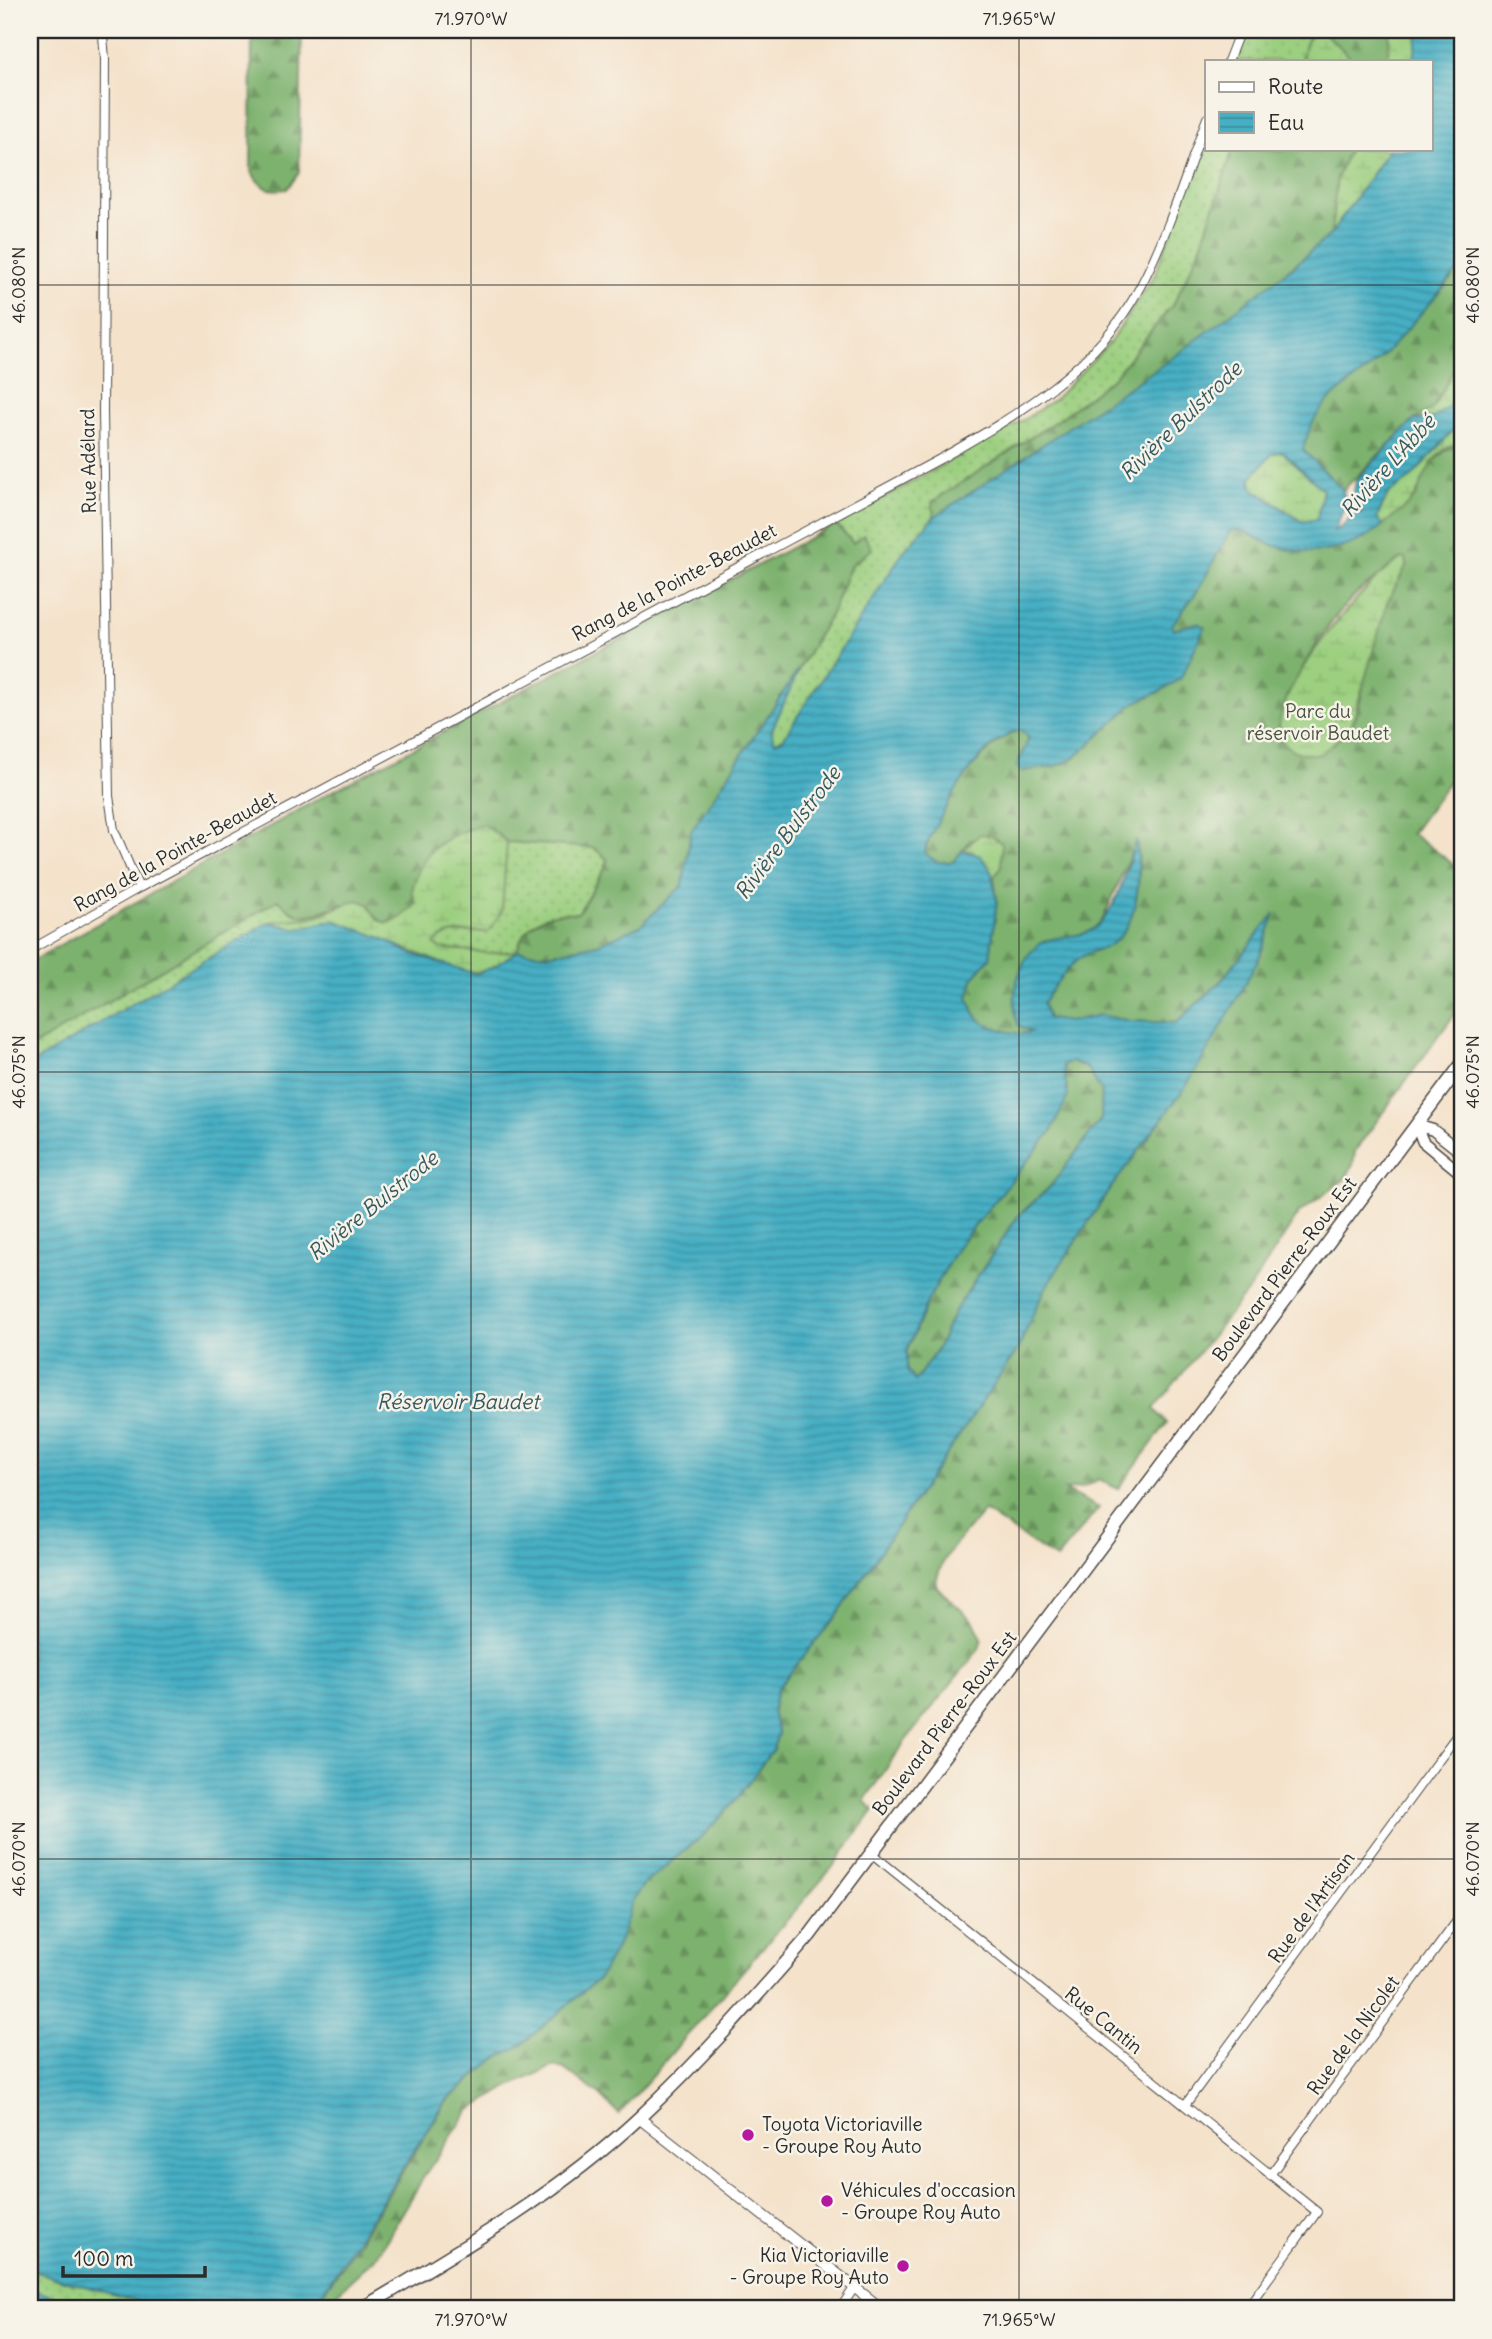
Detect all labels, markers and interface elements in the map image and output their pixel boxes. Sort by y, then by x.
text: 71.970°W [434,7,508,30]
text: 71.965°W [982,7,1056,30]
legend [1205,60,1432,150]
text: Route [1268,73,1323,100]
text: Eau [1268,109,1304,136]
text: 46.080°N [7,246,30,324]
text: 46.080°N [1461,246,1484,324]
water label: Rivière Bulstrode [1114,354,1249,486]
water label: Rivière L'Abbé [1334,407,1442,523]
street label: Rue Adélard [75,408,101,514]
street label: Rang de la Pointe-Beaudet [568,518,780,646]
park label: Parc du réservoir Baudet [1247,699,1389,745]
water label: Rivière Bulstrode [729,759,847,905]
street label: Rang de la Pointe-Beaudet [69,785,281,917]
text: 46.075°N [7,1035,30,1109]
text: 46.075°N [1461,1035,1484,1109]
water label: Rivière Bulstrode [302,1144,445,1266]
street label: Boulevard Pierre-Roux Est [1207,1172,1361,1366]
water label: Réservoir Baudet [377,1388,542,1415]
street label: Boulevard Pierre-Roux Est [867,1626,1021,1820]
text: 46.070°N [7,1821,30,1897]
text: 46.070°N [1461,1821,1484,1897]
street label: Rue de l'Artisan [1263,1847,1359,1967]
street label: Rue de la Nicolet [1302,1971,1404,2099]
street label: Rue Cantin [1060,1981,1148,2059]
place label: Toyota Victoriaville - Groupe Roy Auto [762,2112,922,2158]
marker: Toyota Victoriaville - Groupe Roy Auto [740,2127,756,2143]
place label: Véhicules d'occasion - Groupe Roy Auto [841,2178,1016,2224]
marker: Véhicules d'occasion - Groupe Roy Auto [819,2193,835,2209]
scale bar [63,2234,205,2278]
place label: Kia Victoriaville - Groupe Roy Auto [729,2243,889,2289]
text: 100 m [74,2245,133,2272]
marker: Kia Victoriaville - Groupe Roy Auto [895,2258,911,2274]
text: 71.970°W [434,2308,508,2331]
text: 71.965°W [982,2308,1056,2331]

